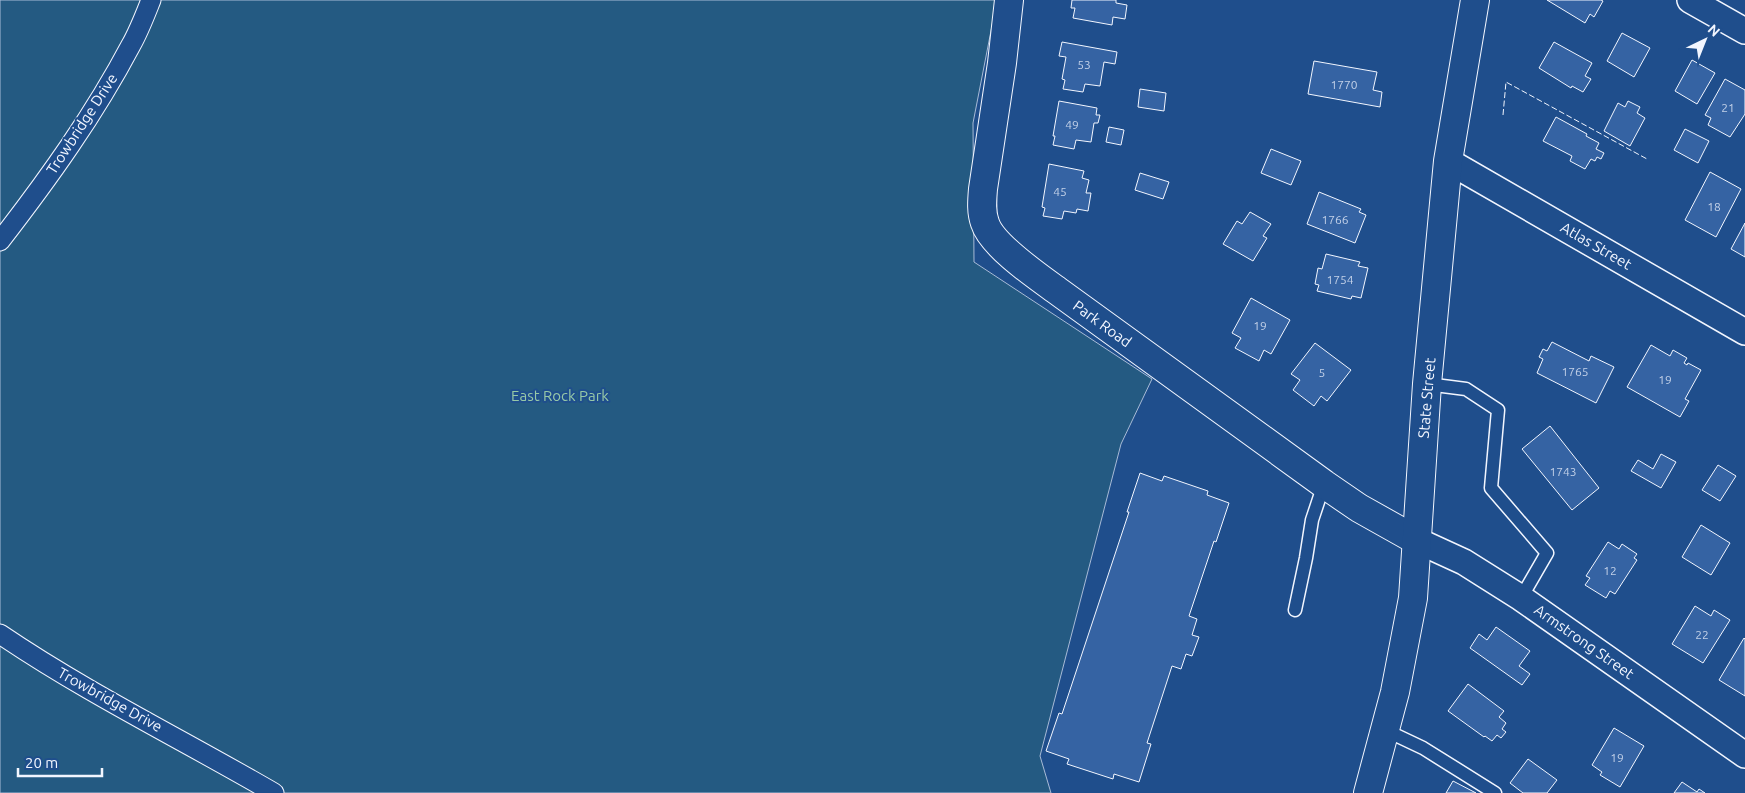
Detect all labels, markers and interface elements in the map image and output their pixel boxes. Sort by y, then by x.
north arrow [1680,15,1730,65]
text: N [1705,21,1723,40]
house number: 53 [1077,58,1091,71]
street label: Trowbridge Drive [43,70,120,177]
house number: 1770 [1330,78,1358,91]
house number: 21 [1721,101,1735,114]
house number: 49 [1065,118,1079,131]
house number: 45 [1053,185,1067,198]
house number: 18 [1707,200,1721,213]
house number: 1766 [1321,213,1349,226]
street label: Atlas Street [1558,218,1635,273]
house number: 1754 [1326,273,1354,286]
street label: Park Road [1070,297,1135,350]
house number: 19 [1253,319,1267,332]
street label: State Street [1415,357,1439,439]
house number: 1765 [1561,365,1589,378]
house number: 5 [1319,366,1325,379]
house number: 19 [1658,373,1672,386]
park label: East Rock Park [511,387,609,404]
house number: 1743 [1549,465,1577,478]
house number: 12 [1603,564,1617,577]
street label: Armstrong Street [1531,601,1637,682]
house number: 22 [1695,628,1709,641]
street label: Trowbridge Drive [55,664,165,735]
scale bar [18,746,101,778]
house number: 19 [1610,751,1624,764]
text: 20 m [25,754,58,771]

